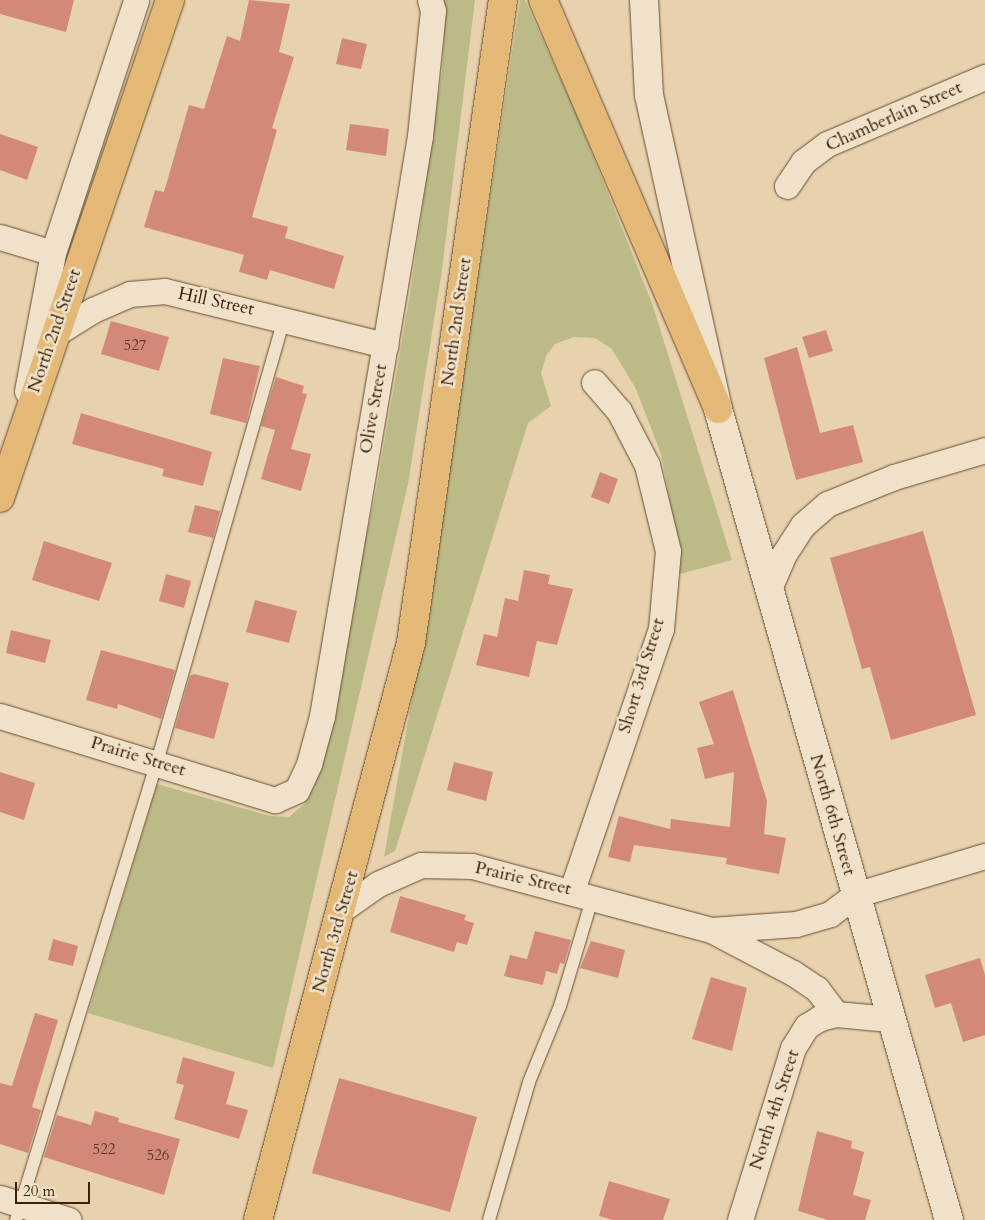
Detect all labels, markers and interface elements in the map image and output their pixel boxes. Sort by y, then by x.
street label: Chamberlain Street [823,77,965,157]
street label: North 2nd Street [437,257,477,387]
street label: North 2nd Street [24,266,86,396]
street label: Hill Street [176,283,256,321]
house number: 527 [123,337,147,355]
street label: Olive Street [355,363,393,455]
street label: Short 3rd Street [614,616,670,736]
street label: Prairie Street [88,732,188,782]
street label: North 6th Street [804,752,860,878]
street label: Prairie Street [473,857,573,901]
street label: North 3rd Street [308,869,364,995]
street label: North 4th Street [745,1047,805,1173]
house number: 522 [92,1141,116,1159]
house number: 526 [146,1147,170,1165]
scale bar [18,1172,92,1204]
text: 20 m [23,1181,55,1201]

